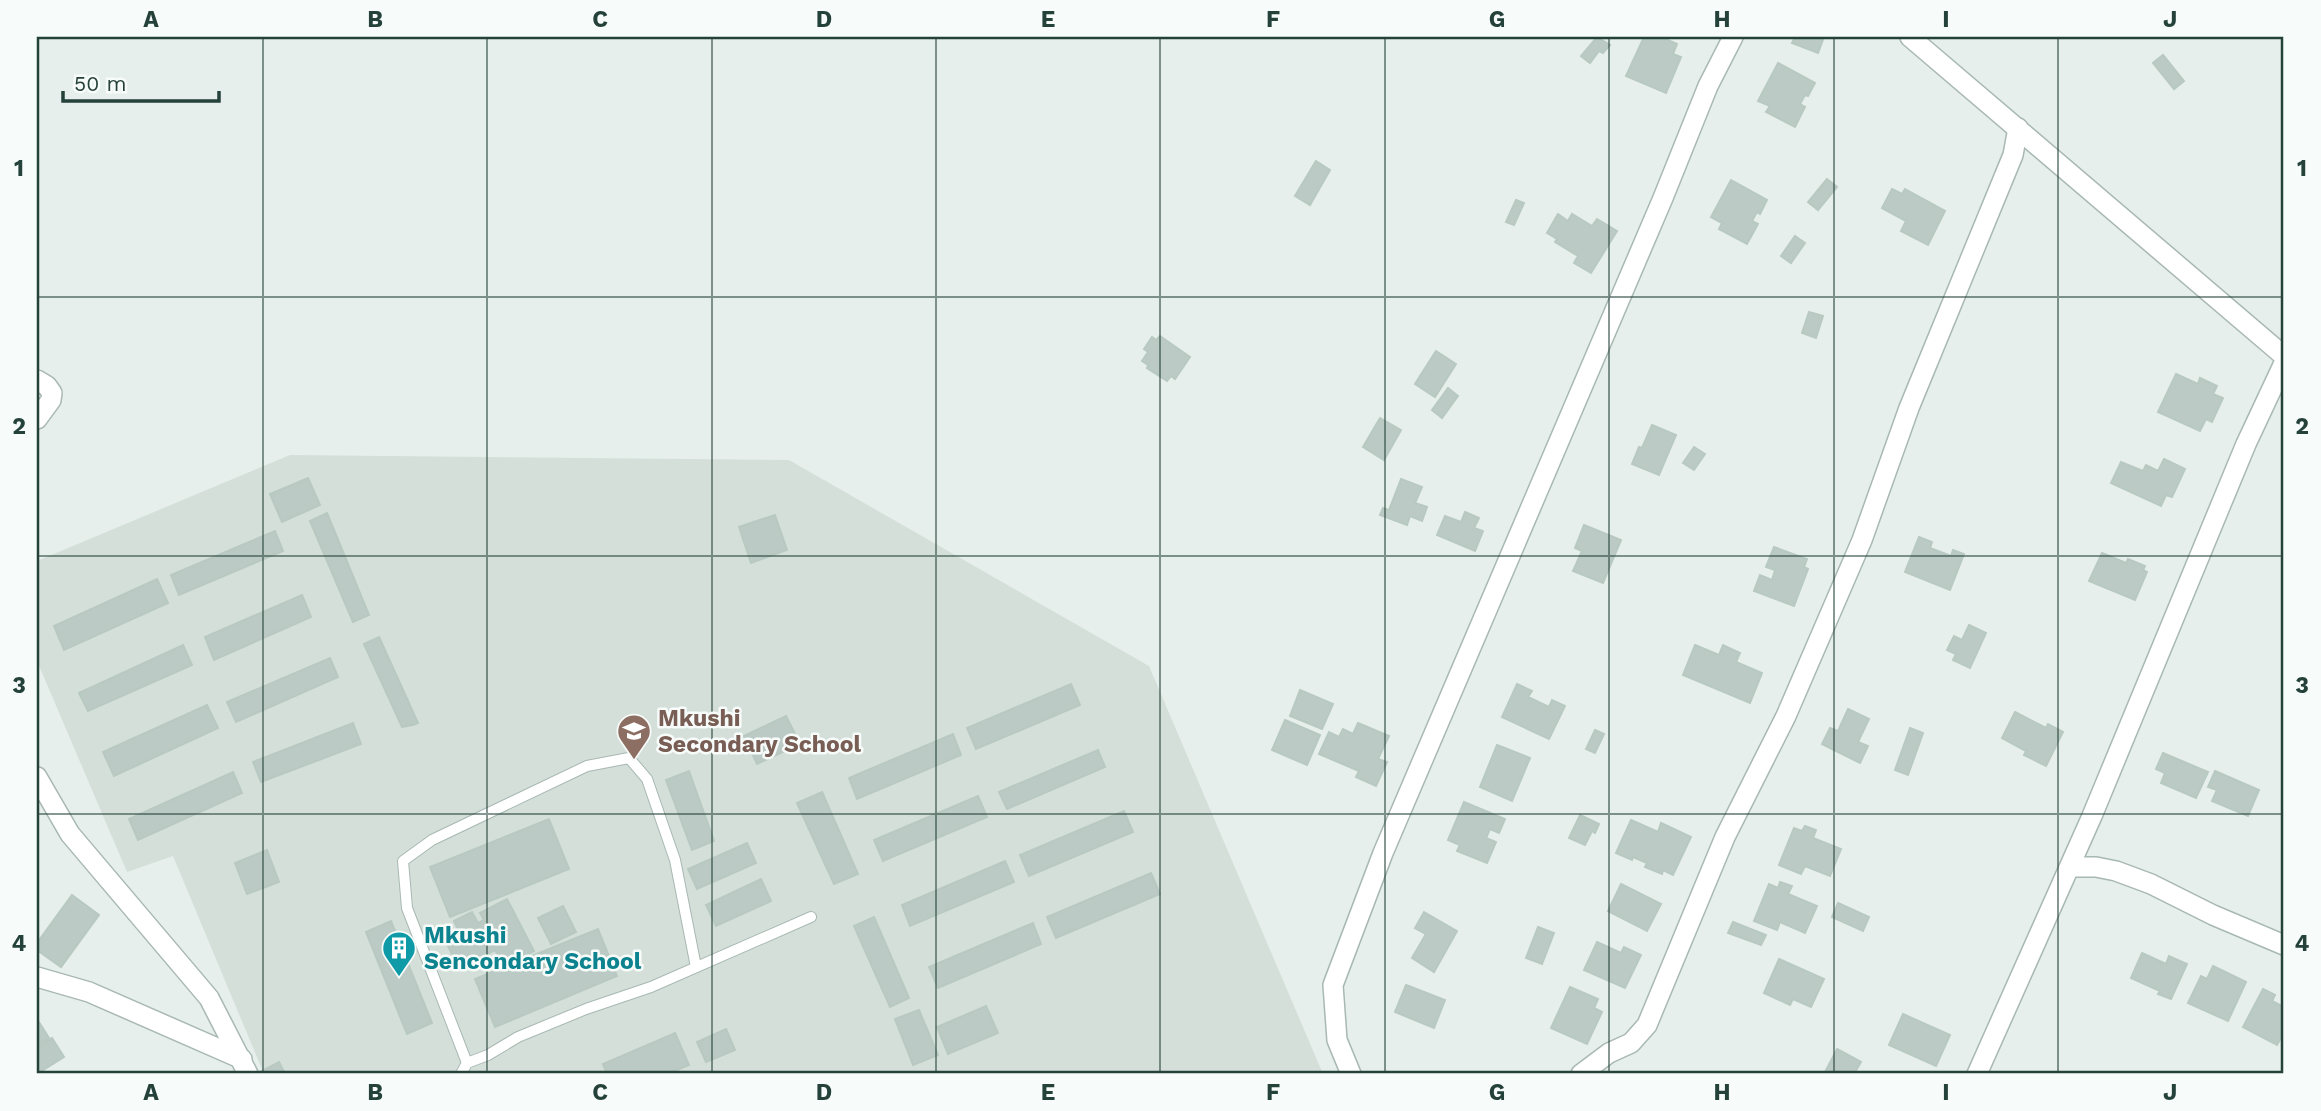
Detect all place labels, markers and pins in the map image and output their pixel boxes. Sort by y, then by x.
place label: Mkushi Secondary School [658,705,862,758]
school or university icon: Mkushi Secondary School [615,712,653,761]
place label: Mkushi Sencondary School [424,922,642,975]
building icon: Mkushi Sencondary School [380,929,418,978]

